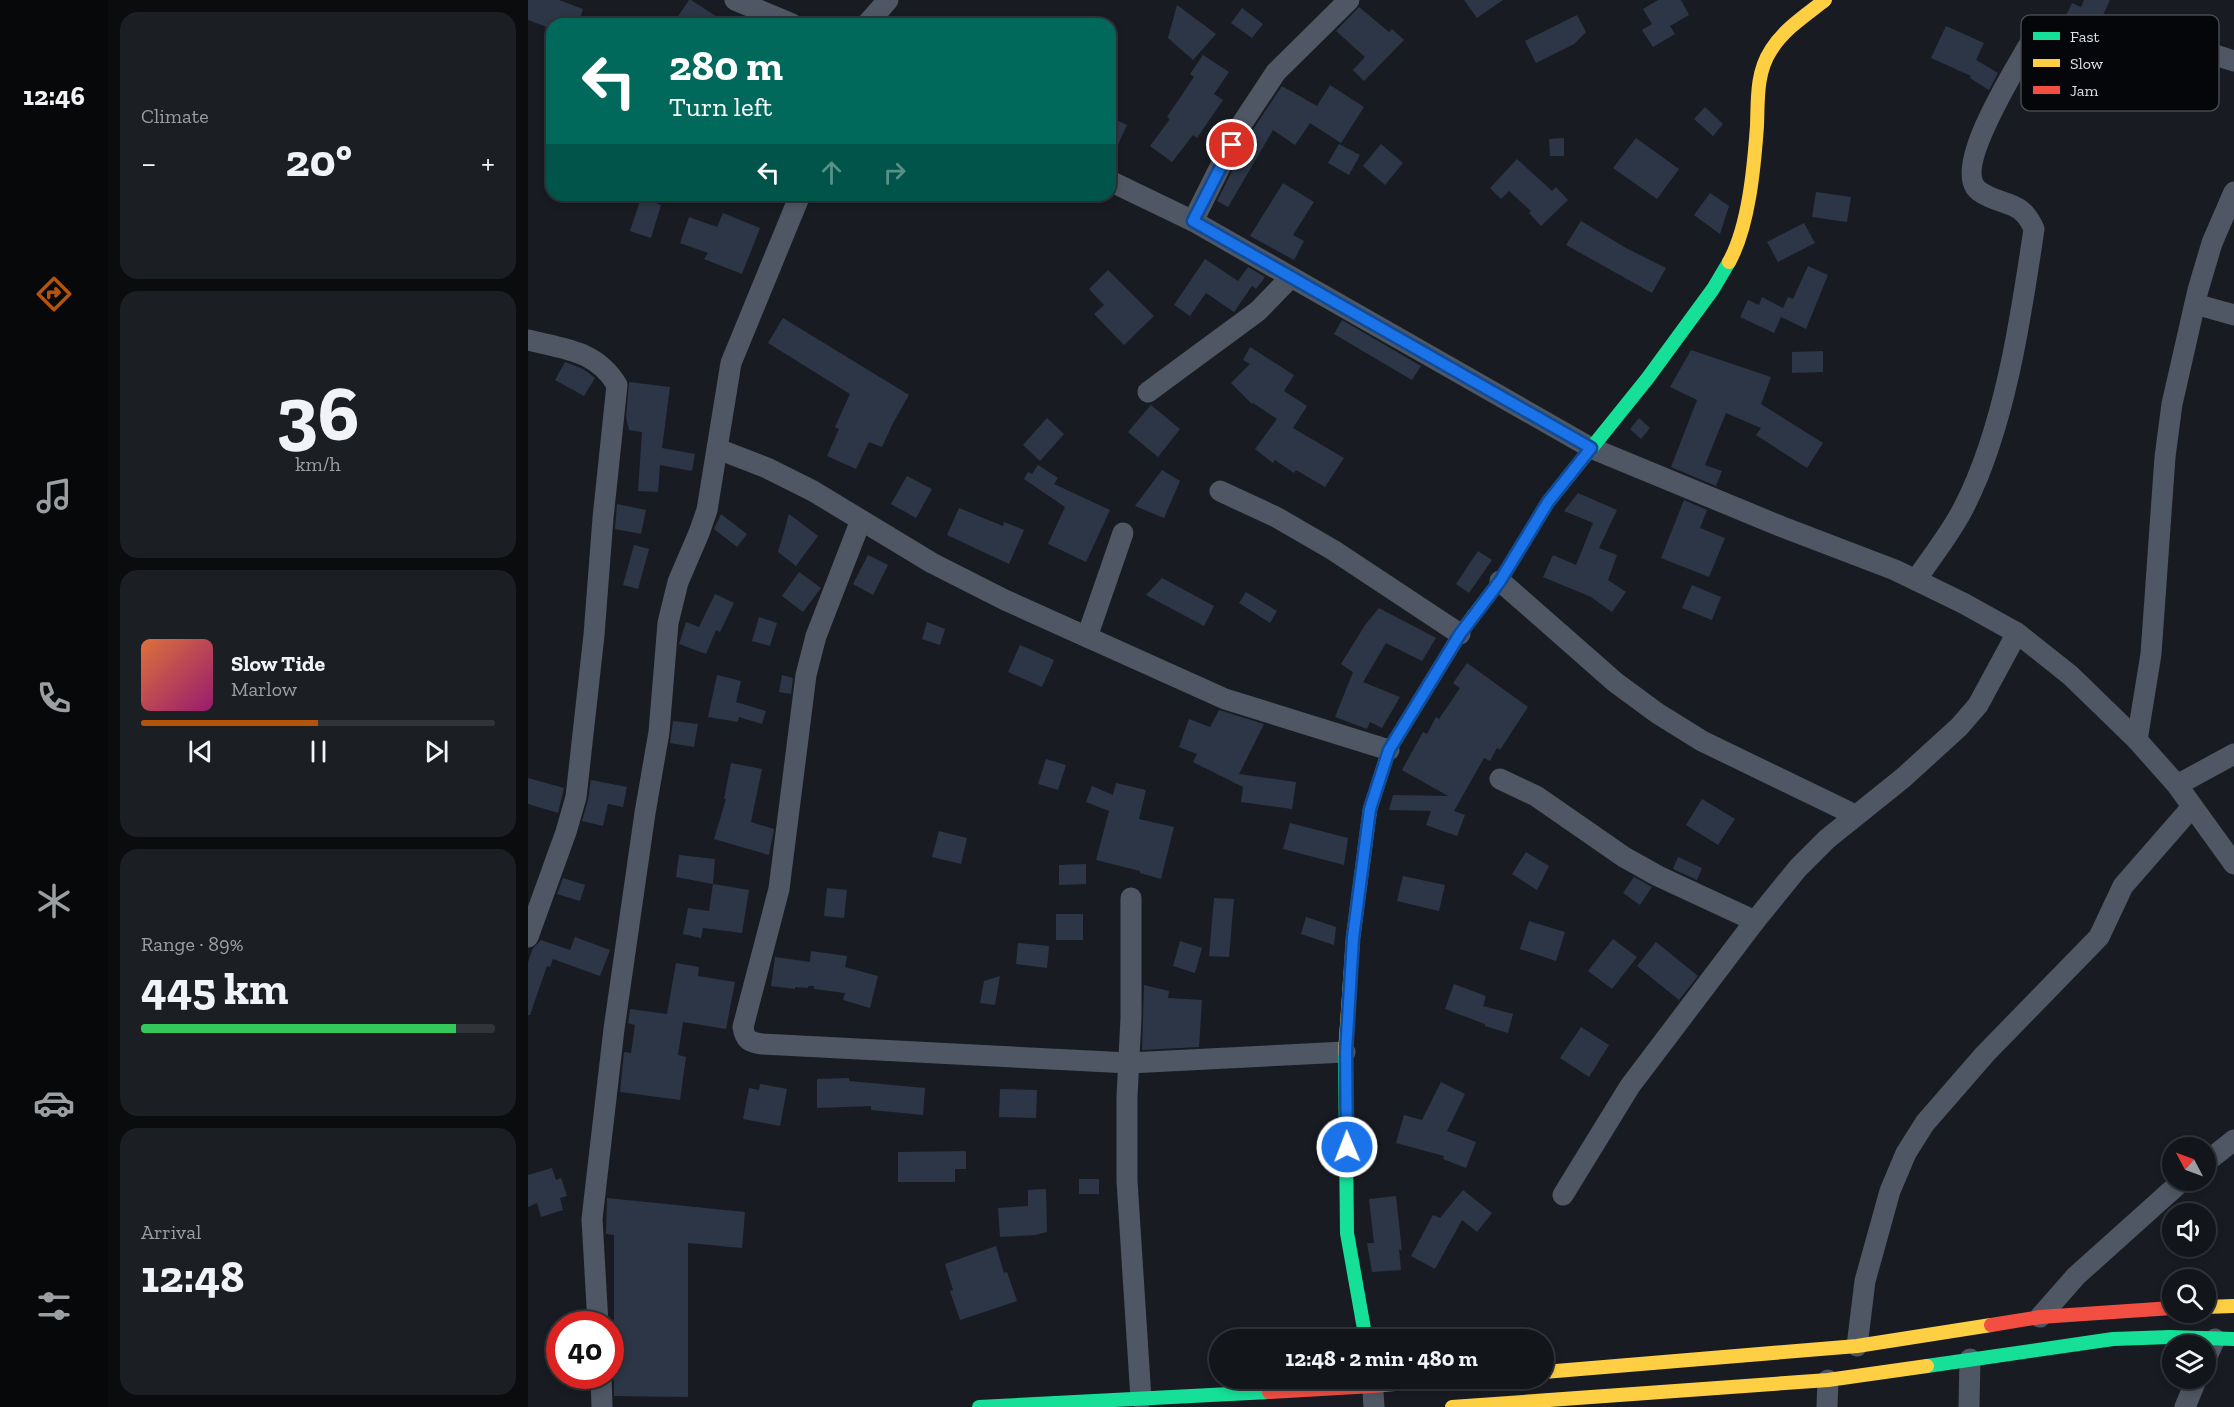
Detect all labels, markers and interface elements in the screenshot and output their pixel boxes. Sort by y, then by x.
legend [2021,15,2219,111]
text: Fast [2070,27,2099,46]
text: 280 m [669,40,783,91]
icon: left [570,42,648,120]
text: Slow [2070,54,2104,73]
text: 12:46 [23,80,85,112]
text: Jam [2070,81,2099,100]
text: Turn left [669,91,772,123]
text: Climate [141,104,209,128]
pin [1206,119,1257,170]
icon: arrive [1215,128,1248,161]
text: 20° [286,134,352,188]
text: − [141,143,156,182]
text: + [481,143,495,182]
icon: left [752,156,785,189]
icon: ahead [815,156,848,189]
icon: right [878,156,911,189]
icon: directions [33,273,75,315]
text: 36 [276,366,360,460]
text: km/h [295,452,341,476]
icon: music [33,475,75,517]
text: Slow Tide [231,650,325,677]
icon: phone [33,677,75,719]
text: Marlow [231,677,297,701]
icon: previous [184,735,217,768]
icon: pause [302,735,335,768]
icon: next [420,735,453,768]
icon: climate [33,880,75,922]
text: Range · 89% [141,932,243,956]
text: 445 km [141,962,289,1016]
icon: car [33,1082,75,1124]
position arrow [1315,1115,1379,1179]
north arrow [2162,1137,2216,1191]
map controls [2162,1137,2216,1389]
button: sound [2162,1203,2216,1257]
text: Arrival [141,1220,201,1244]
text: 12:48 [141,1250,244,1304]
button: search [2162,1269,2216,1323]
icon: filters [33,1285,75,1327]
speed limit sign: 40 [546,1311,624,1389]
button: layers [2162,1335,2216,1389]
text: 12:48 · 2 min · 480 m [1285,1345,1478,1372]

